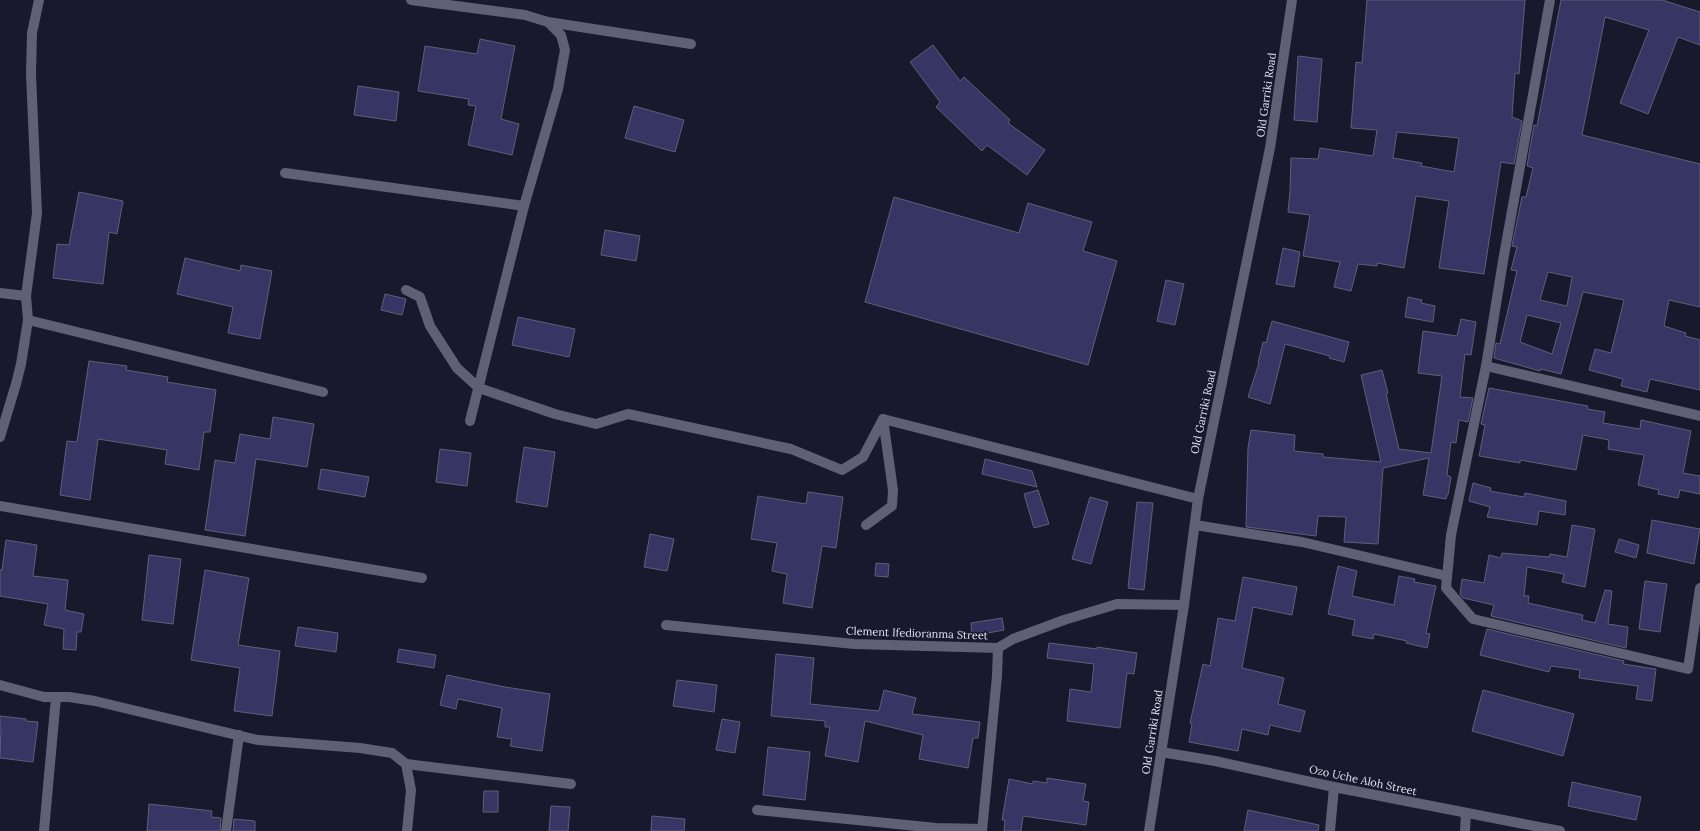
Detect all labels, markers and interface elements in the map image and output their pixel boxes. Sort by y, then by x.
street label: Old Garriki Road [1253,51,1279,138]
street label: Old Garriki Road [1187,368,1219,455]
street label: Clement Ifedioranma Street [846,624,989,643]
street label: Old Garriki Road [1138,688,1166,775]
street label: Ozo Uche Aloh Street [1308,762,1419,798]

